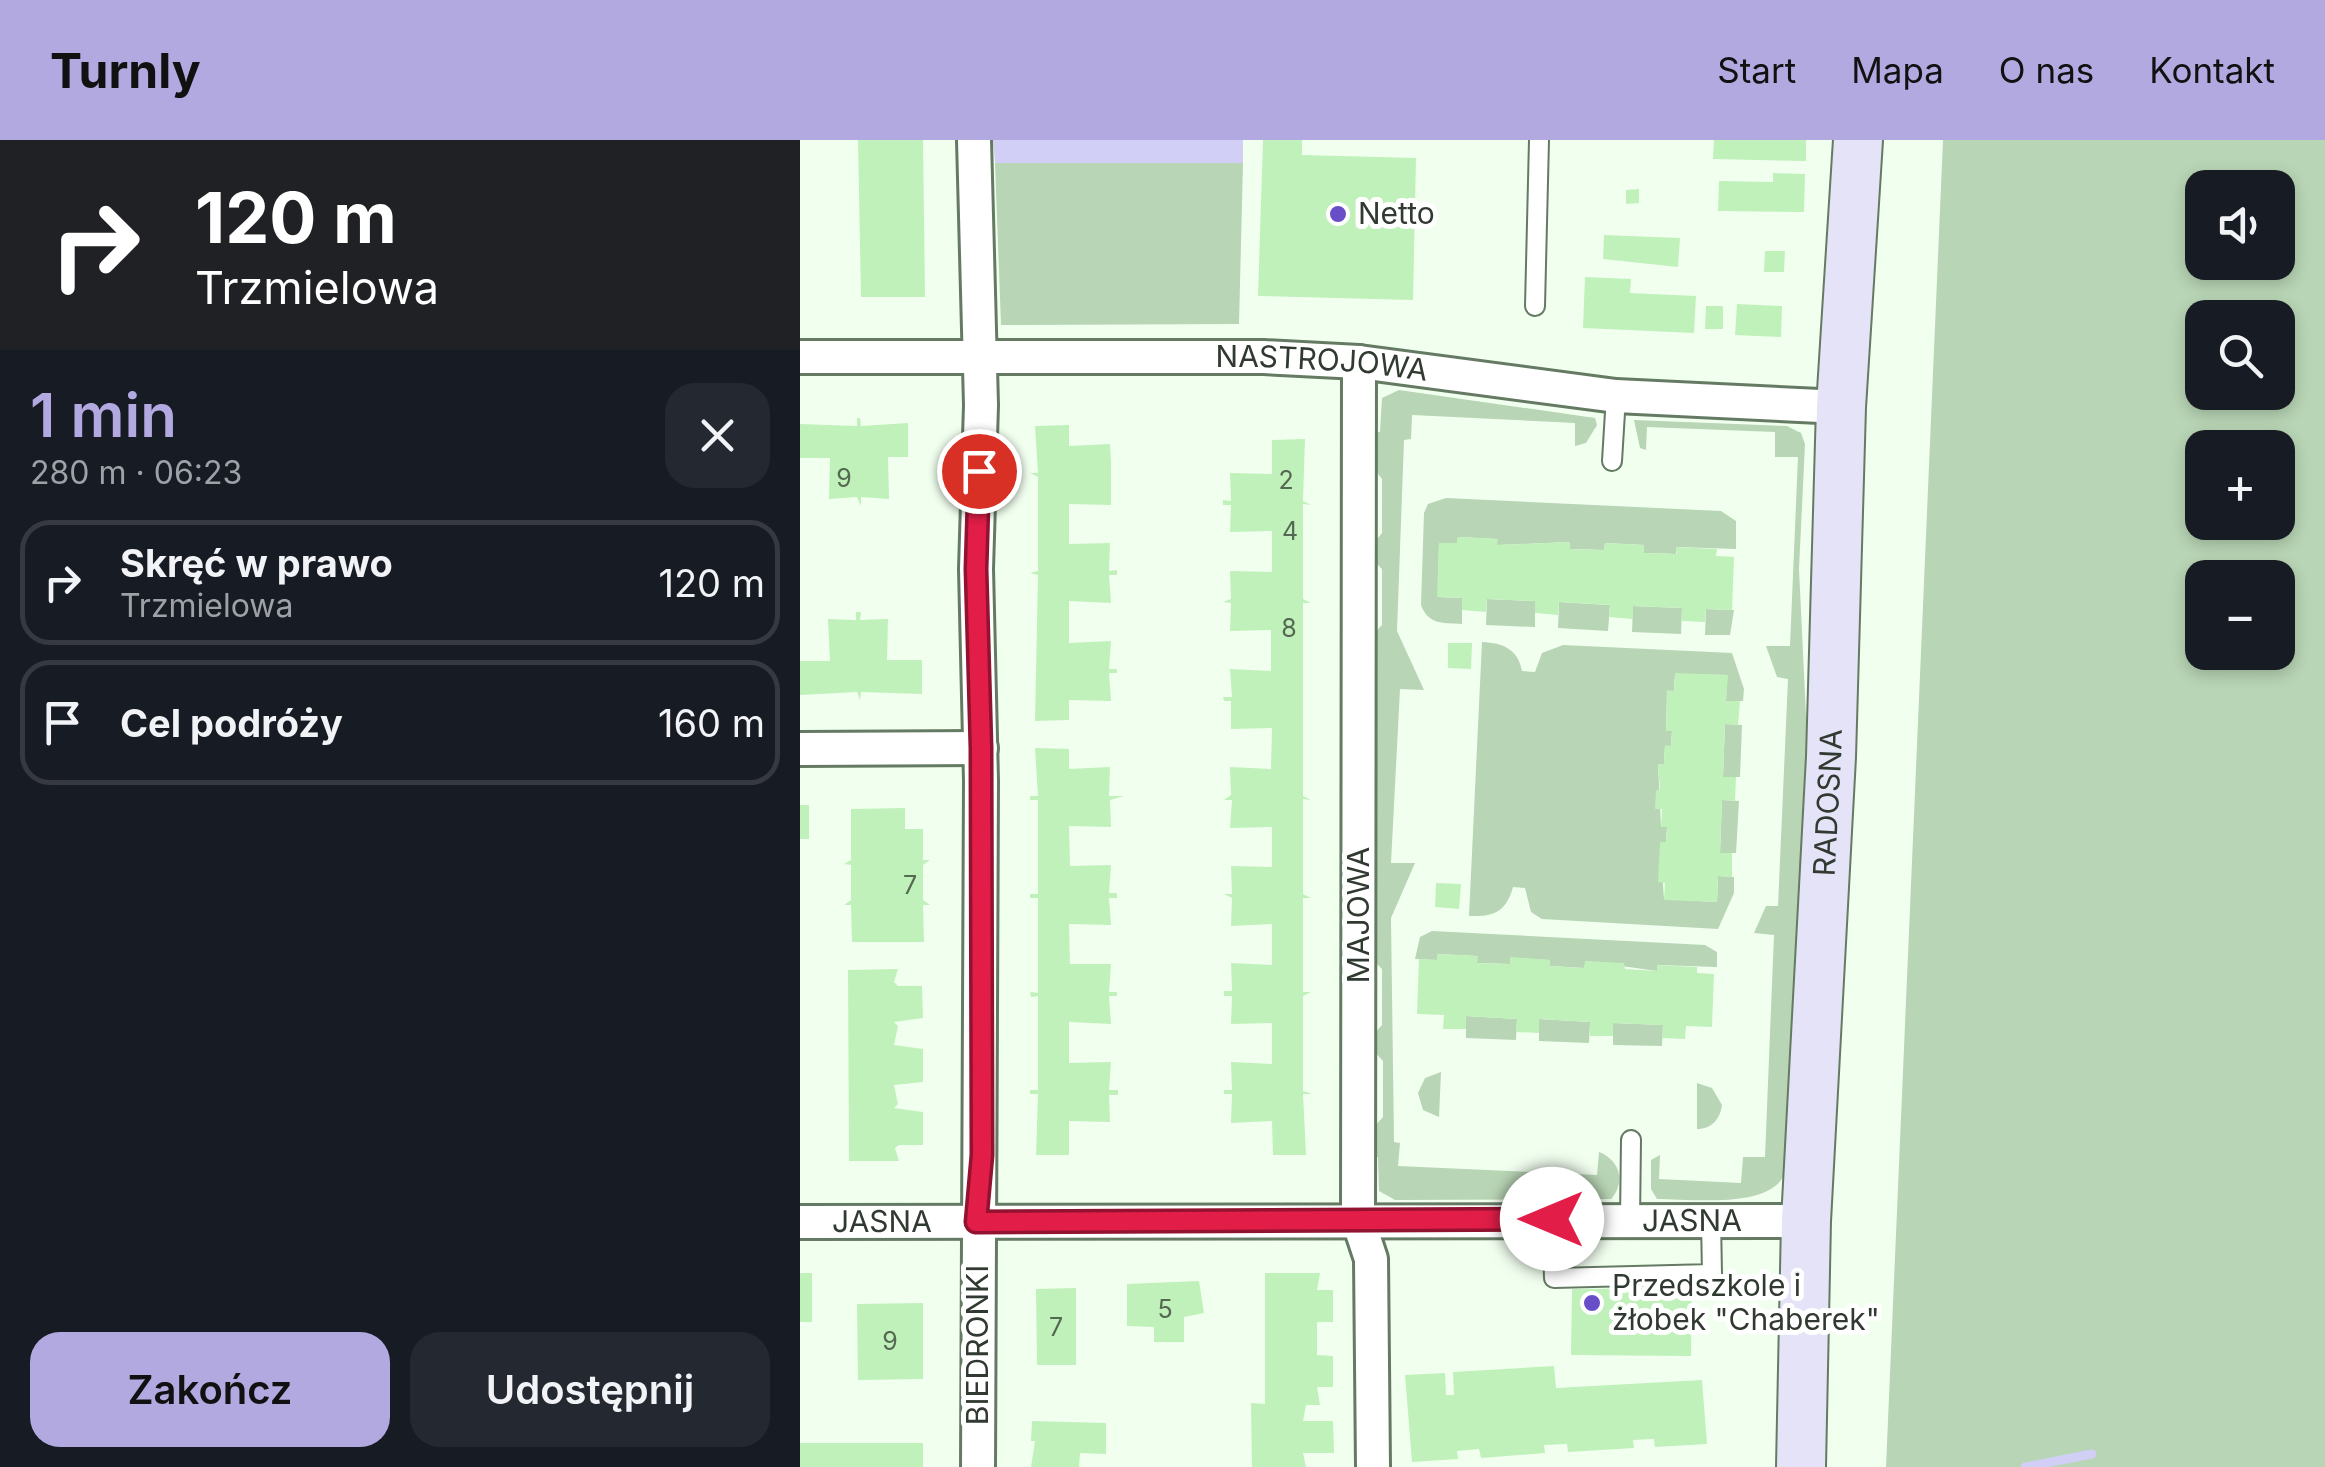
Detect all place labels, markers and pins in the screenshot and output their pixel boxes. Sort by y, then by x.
place label: Netto [1358,195,1435,231]
marker: Netto [1327,203,1349,225]
pin [937,429,1022,514]
place label: Przedszkole i żłobek "Chaberek" [1612,1267,1880,1337]
marker: Przedszkole i żłobek "Chaberek" [1581,1292,1603,1314]

